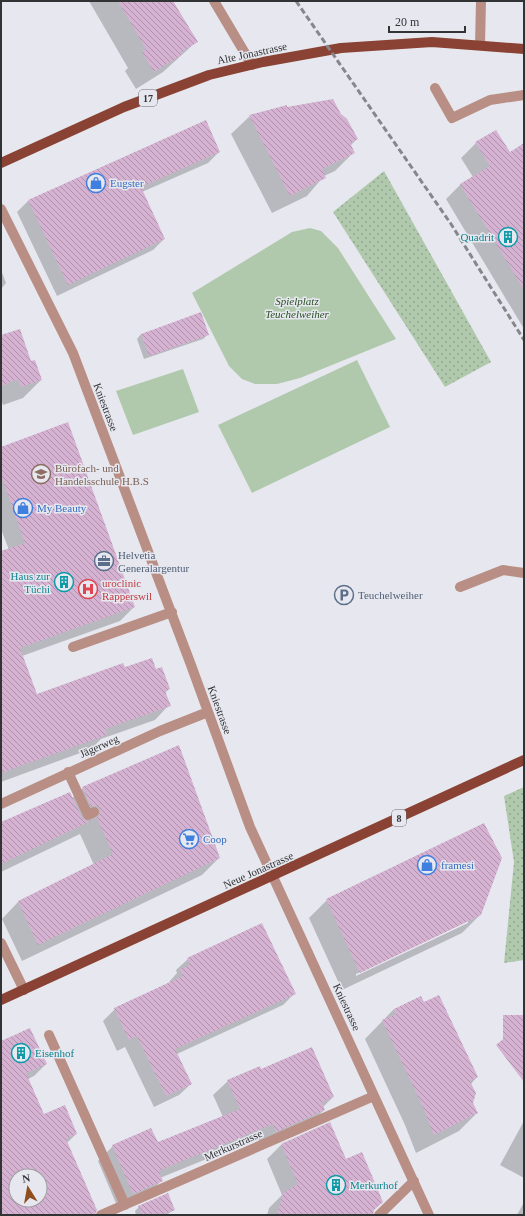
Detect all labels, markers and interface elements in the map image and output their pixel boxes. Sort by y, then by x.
scale bar [389,8,465,34]
text: 20 m [395,15,420,29]
street label: Alte Jonastrasse [216,40,288,66]
road number: 17 [139,90,157,106]
shop icon: Eugster [85,172,107,194]
place label: Eugster [110,177,144,189]
building icon: Quadrit [497,226,519,248]
place label: Quadrit [460,231,494,243]
park label: Spielplatz Teuchelweiher [265,295,330,320]
street label: Kniestrasse [91,381,121,433]
place label: Bürofach- und Handelsschule H.B.S [55,462,149,487]
school or university icon: Bürofach- und Handelsschule H.B.S [30,463,52,485]
shop icon: My Beauty [12,497,34,519]
place label: My Beauty [37,502,87,514]
place label: Helvetia Generalargentur [118,549,190,574]
office icon: Helvetia Generalargentur [93,550,115,572]
place label: Haus zur Tüchi [11,570,50,595]
building icon: Haus zur Tüchi [53,571,75,593]
place label: uroclinic Rapperswil [102,577,152,602]
hospital icon: uroclinic Rapperswil [77,578,99,600]
parking icon: Teuchelweiher [333,584,355,606]
place label: Teuchelweiher [358,589,423,601]
street label: Kniestrasse [206,684,234,736]
street label: Jägerweg [78,732,121,760]
road number: 8 [392,810,406,826]
supermarket icon: Coop [178,828,200,850]
place label: Coop [203,833,227,845]
street label: Neue Jonastrasse [221,849,295,891]
shop icon: framesi [416,854,438,876]
place label: framesi [441,859,474,871]
street label: Kniestrasse [331,981,363,1033]
building icon: Eisenhof [10,1042,32,1064]
place label: Eisenhof [35,1047,74,1059]
street label: Merkurstrasse [202,1127,264,1163]
north arrow [8,1168,48,1208]
text: N [21,1172,31,1185]
building icon: Merkurhof [325,1174,347,1196]
place label: Merkurhof [350,1179,398,1191]

